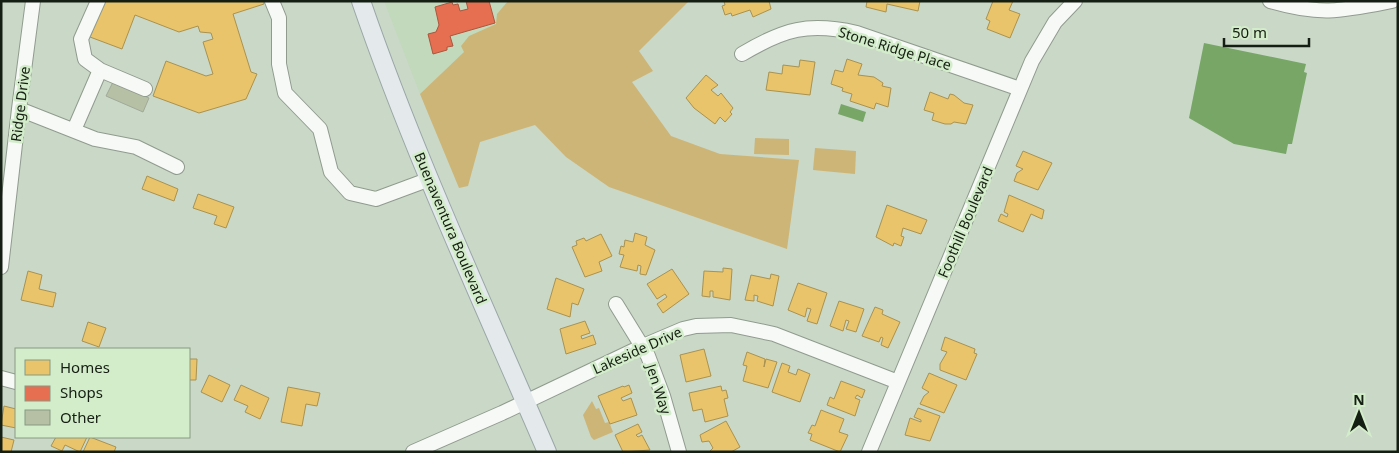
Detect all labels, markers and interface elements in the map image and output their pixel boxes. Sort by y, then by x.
scale bar [1224,15,1309,47]
street label: Stone Ridge Place [836,22,954,74]
text: 50 m [1232,22,1267,42]
street label: Ridge Drive [6,65,34,143]
street label: Buenaventura Boulevard [410,149,492,307]
street label: Foothill Boulevard [933,164,997,280]
street label: Lakeside Drive [589,322,685,378]
legend [15,348,190,438]
text: Homes [60,357,110,377]
street label: Jen Way [641,360,676,417]
text: Shops [60,382,103,402]
north arrow [1334,388,1384,438]
text: N [1353,390,1365,409]
text: Other [60,407,101,427]

